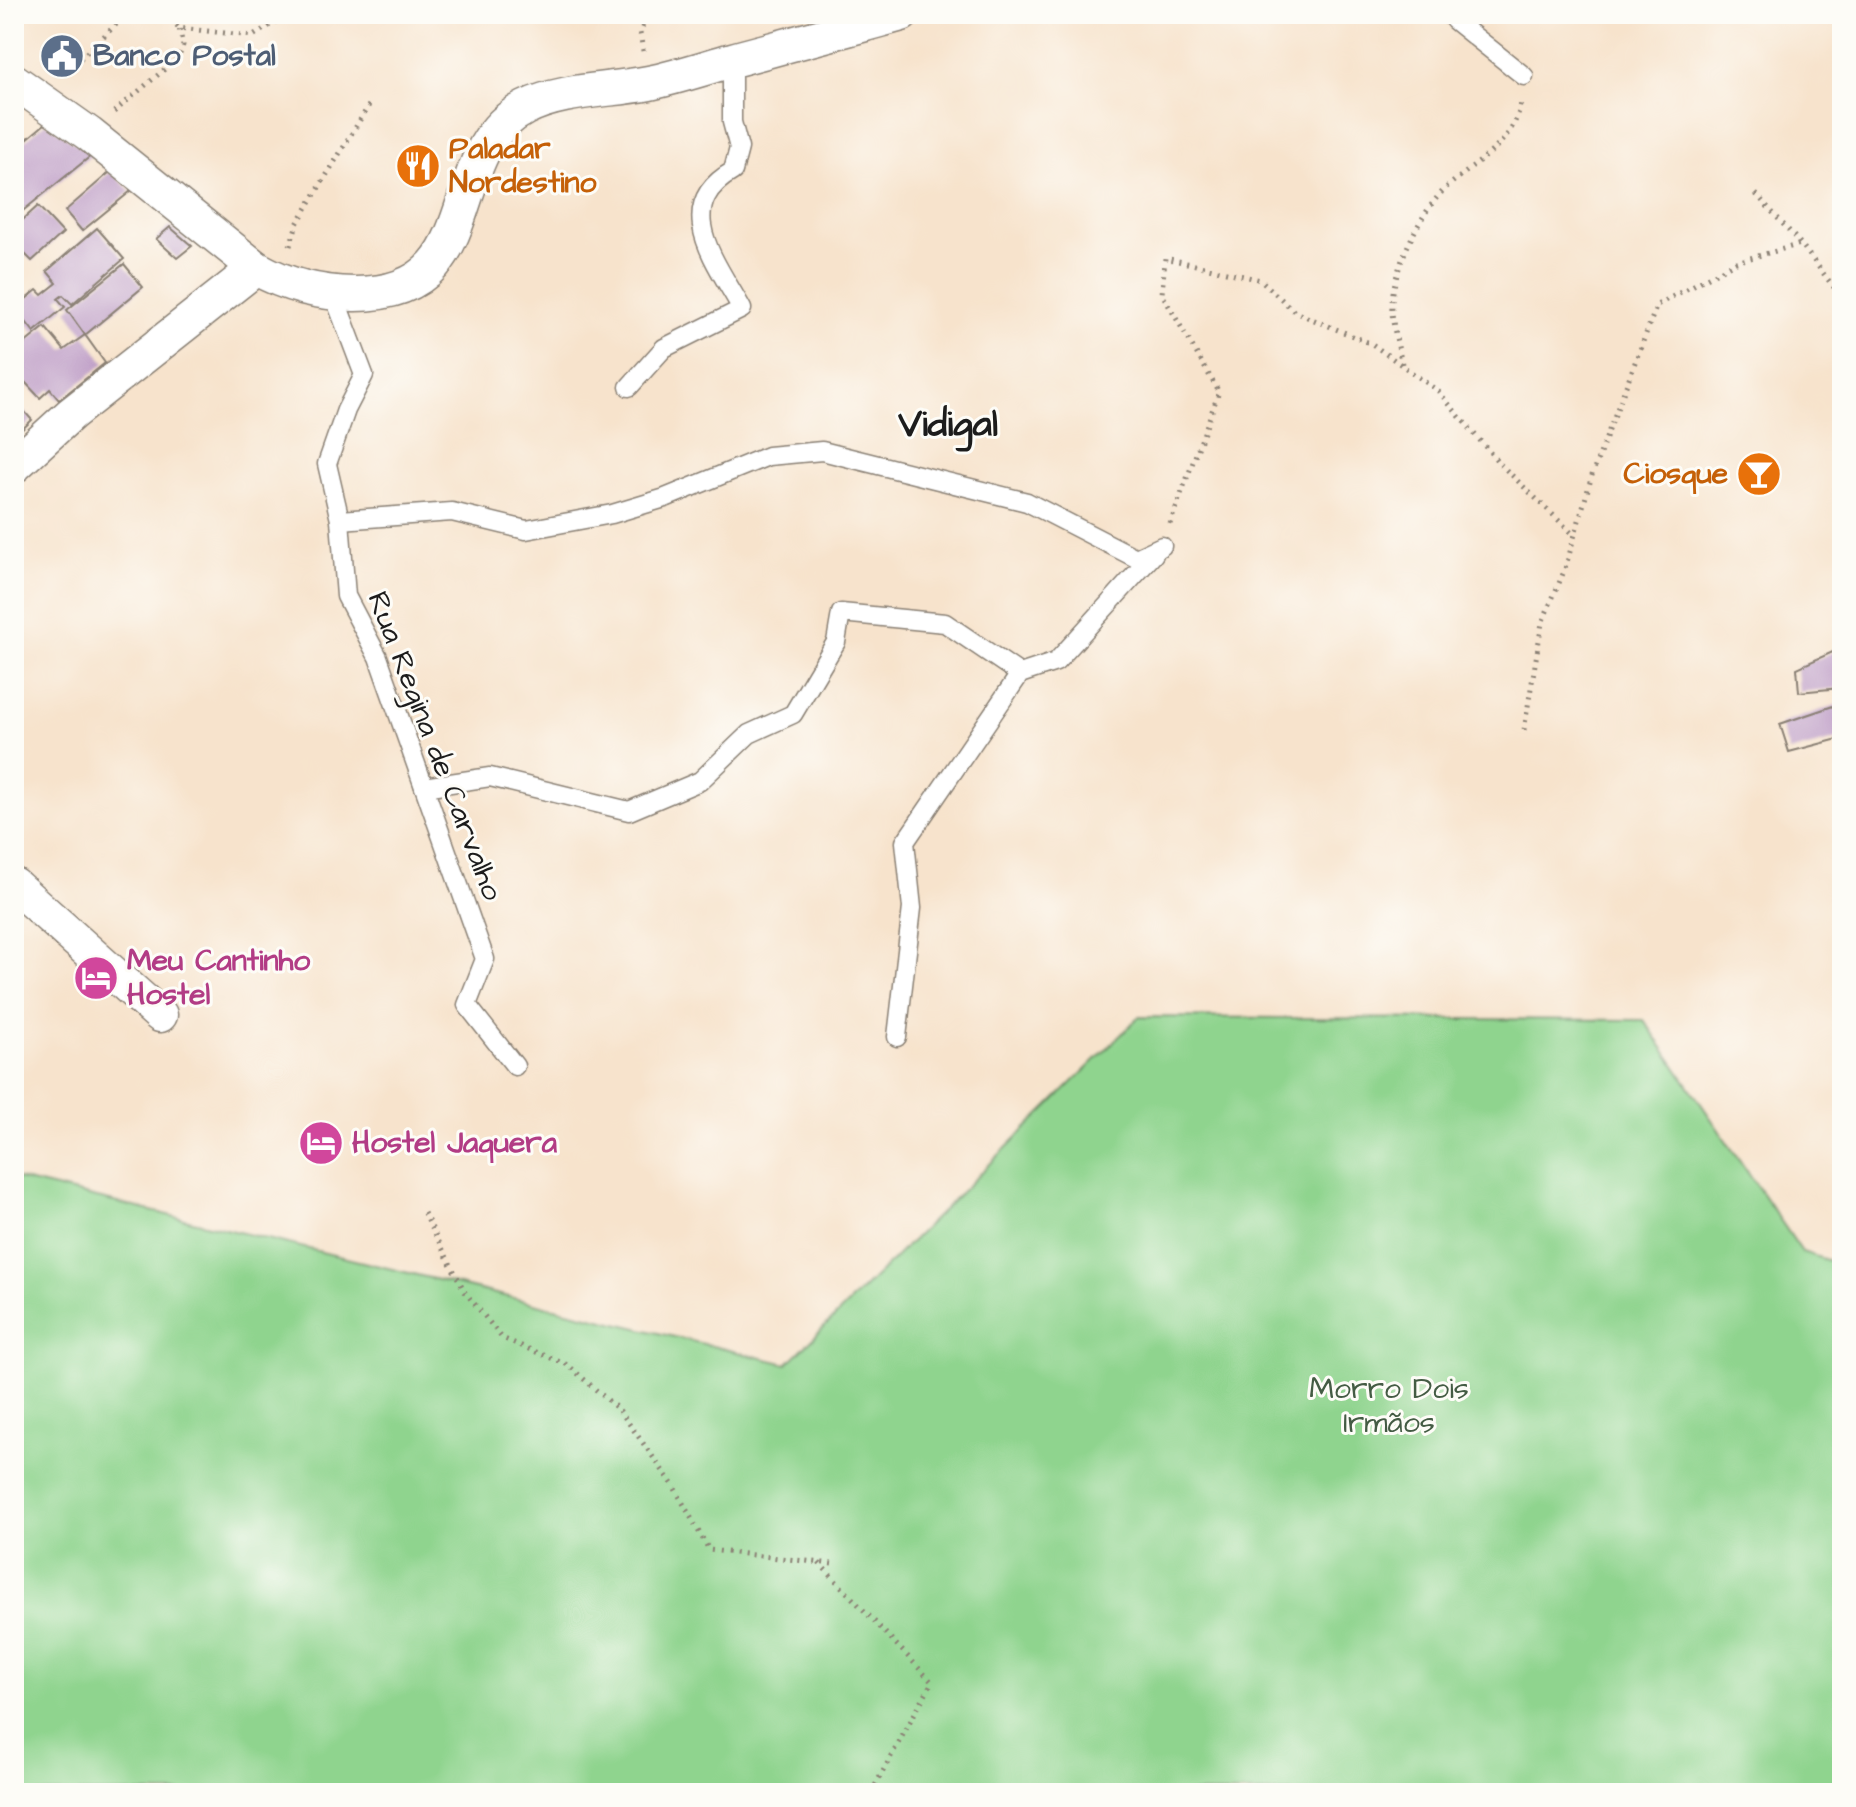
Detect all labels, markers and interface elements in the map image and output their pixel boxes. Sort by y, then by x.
public building icon: Banco Postal [38,32,86,80]
place label: Banco Postal [93,35,276,77]
place label: Paladar Nordestino [449,128,597,204]
restaurant icon: Paladar Nordestino [394,142,442,190]
district label: Vidigal [897,399,998,452]
bar icon: Ciosque [1735,450,1783,498]
place label: Ciosque [1623,453,1728,495]
street label: Rua Regina de Carvalho [356,585,513,907]
place label: Meu Cantinho Hostel [127,940,310,1016]
hotel icon: Meu Cantinho Hostel [72,954,120,1002]
hotel icon: Hostel Jaquera [297,1119,345,1167]
place label: Hostel Jaquera [352,1122,558,1164]
park label: Morro Dois Irmãos [1309,1368,1469,1444]

